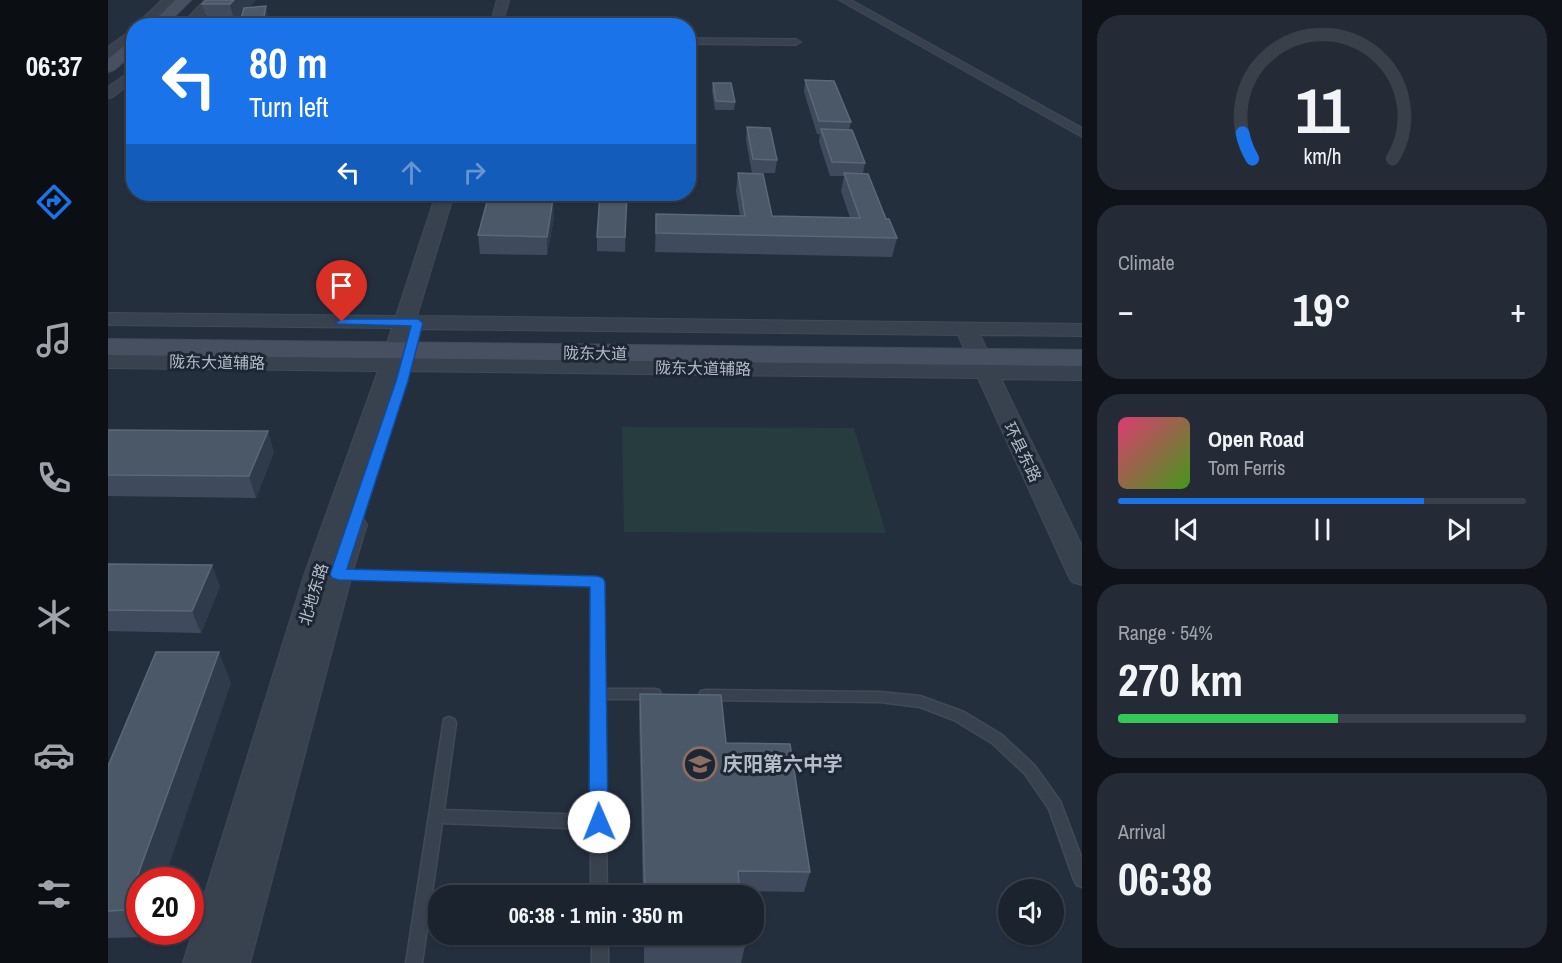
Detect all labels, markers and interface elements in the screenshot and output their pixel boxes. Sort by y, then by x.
text: 80 m [249,35,328,91]
icon: left [150,42,228,120]
text: 06:37 [26,48,82,84]
text: 11 [1295,68,1350,152]
text: Turn left [249,89,328,125]
text: km/h [1303,143,1341,172]
icon: left [332,156,365,189]
icon: ahead [395,156,428,189]
icon: right [458,156,491,189]
icon: directions [33,181,75,223]
text: Climate [1118,249,1175,276]
pin [316,260,367,322]
icon: arrive [325,269,358,302]
text: 19° [1292,279,1352,340]
text: − [1118,288,1134,332]
text: + [1510,288,1526,332]
icon: music [33,319,75,361]
street label: 陇东大道 [563,341,627,365]
street label: 陇东大道辅路 [169,350,265,374]
street label: 陇东大道辅路 [655,356,751,380]
street label: 环县东路 [999,418,1047,486]
text: Open Road [1208,424,1304,454]
text: Tom Ferris [1208,454,1286,481]
icon: phone [33,457,75,499]
icon: previous [1170,513,1203,546]
icon: pause [1306,513,1339,546]
icon: next [1442,513,1475,546]
street label: 北地东路 [293,560,333,628]
icon: climate [33,596,75,638]
text: Range · 54% [1118,619,1213,646]
text: 270 km [1118,649,1243,710]
icon: car [33,734,75,776]
school or university icon: 庆阳第六中学 [682,746,718,782]
place label: 庆阳第六中学 [723,750,843,777]
position arrow [567,790,631,854]
text: Arrival [1118,818,1165,845]
text: 06:38 [1118,848,1212,909]
speed limit sign: 20 [126,867,204,945]
icon: filters [33,873,75,915]
map controls [998,879,1064,945]
button: sound [998,879,1064,945]
text: 06:38 · 1 min · 350 m [509,900,683,930]

